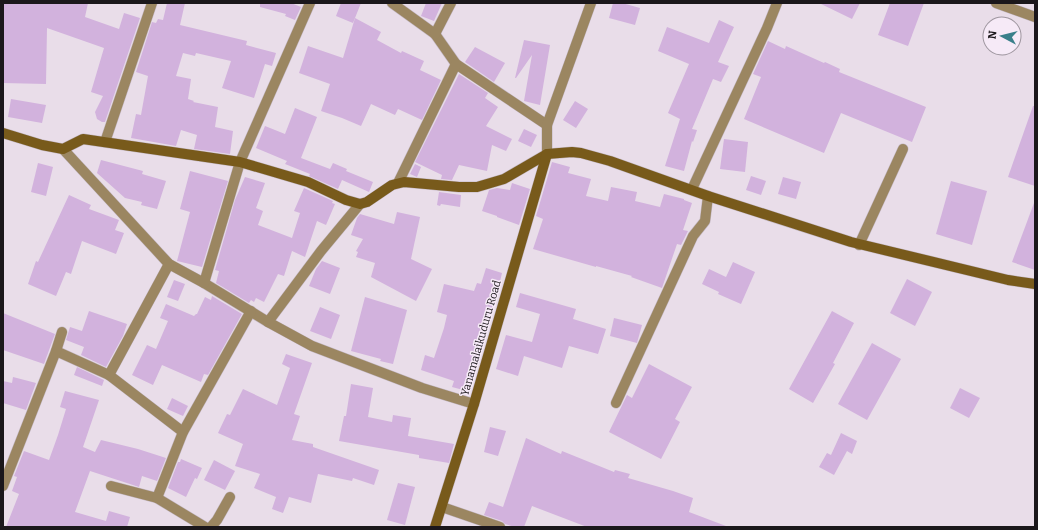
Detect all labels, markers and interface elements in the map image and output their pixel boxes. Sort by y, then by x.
north arrow [982,16,1022,56]
text: N [986,29,1000,40]
street label: Yanamalaikuduru Road [458,278,504,397]

